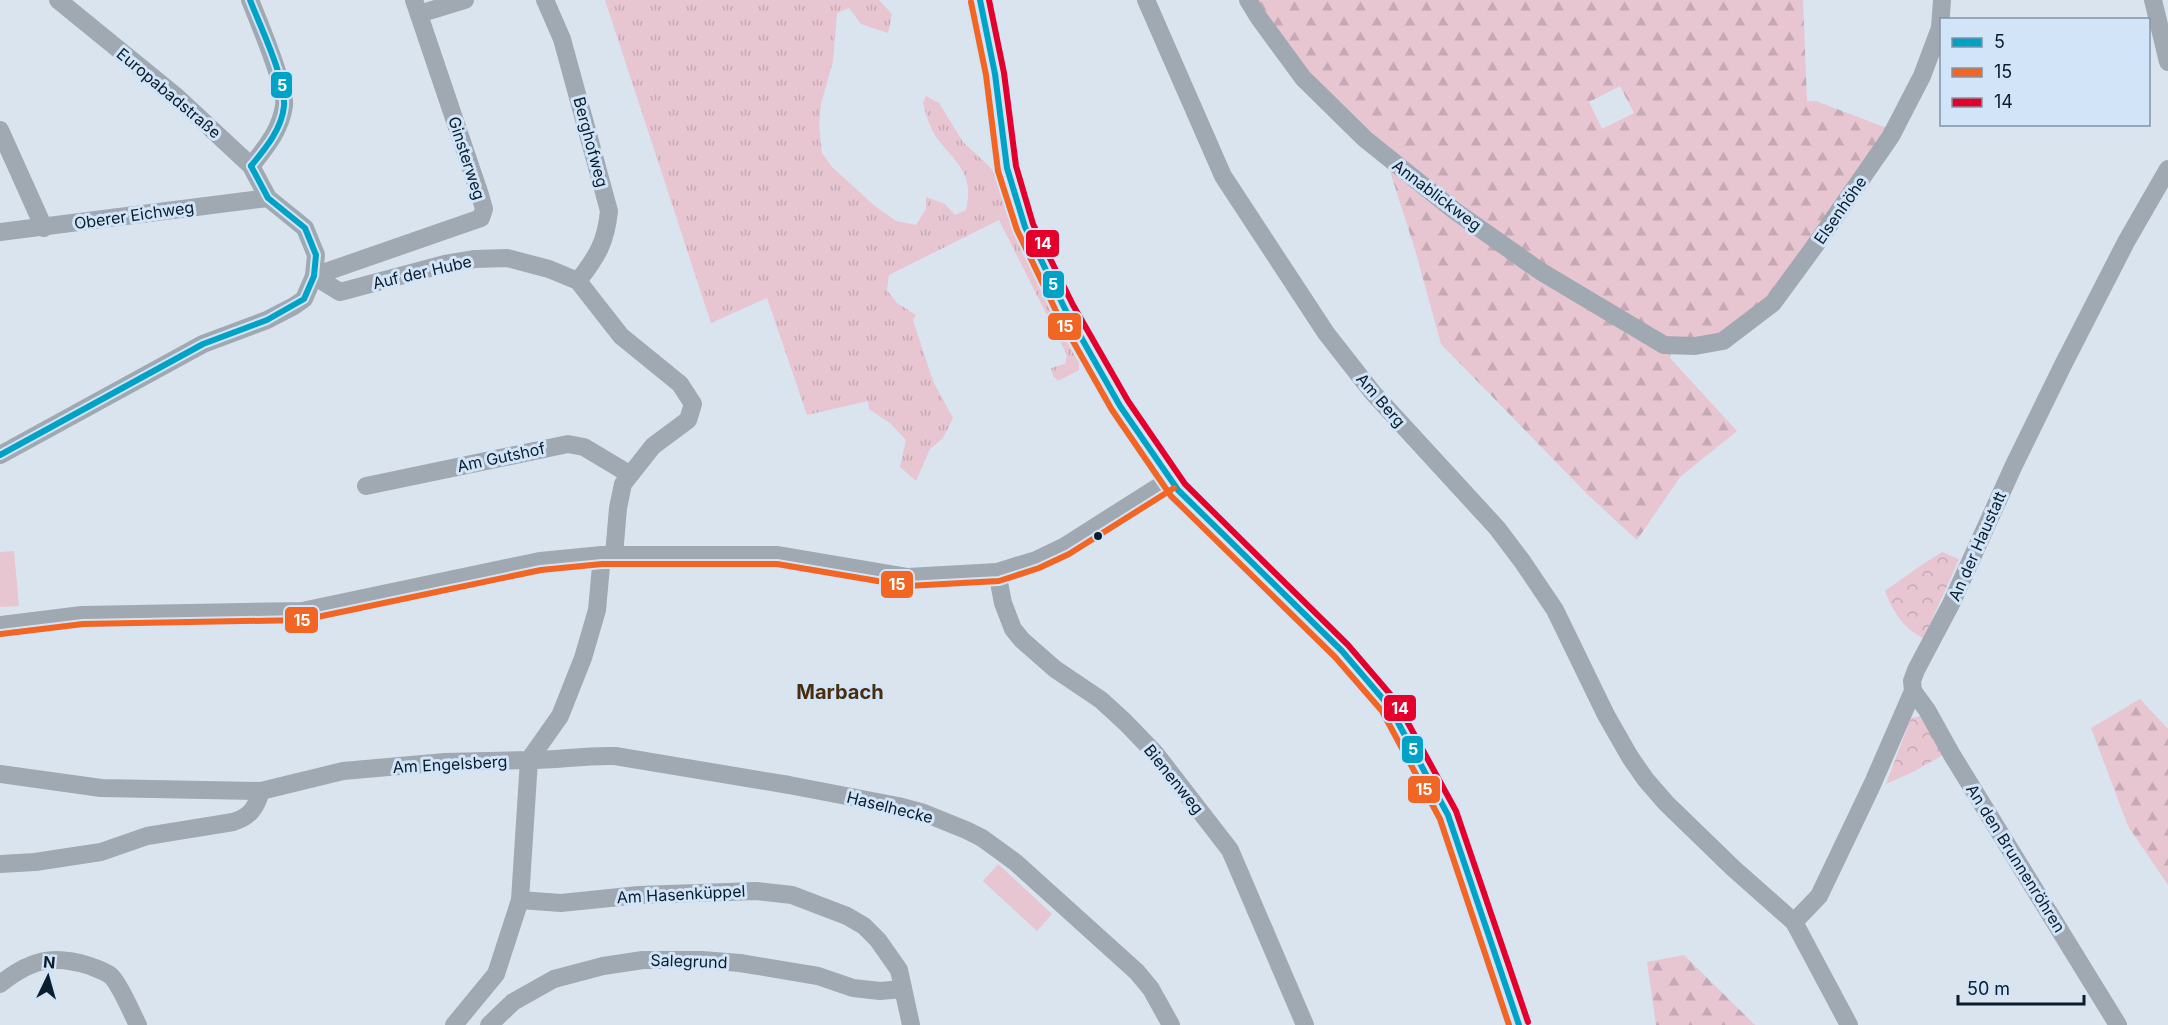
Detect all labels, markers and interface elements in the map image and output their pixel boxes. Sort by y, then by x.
legend [1940,18,2150,126]
text: 5 [1994,31,2005,52]
street label: Europabadstraße [113,44,225,142]
text: 15 [1994,61,2012,82]
line badge: 5 [270,71,293,99]
text: 5 [277,75,287,95]
text: 14 [1994,91,2013,112]
street label: Berghofweg [569,95,613,189]
street label: Ginsterweg [444,114,490,202]
street label: Annablickweg [1389,155,1485,235]
street label: Elsenhöhe [1809,172,1871,248]
street label: Oberer Eichweg [73,197,195,233]
line badge: 14 [1025,229,1060,258]
text: 14 [1034,233,1052,253]
street label: Auf der Hube [371,251,473,293]
line badge: 5 [1042,270,1065,299]
text: 5 [1048,274,1058,294]
line badge: 15 [1047,312,1082,341]
text: 15 [1056,316,1074,336]
street label: Am Berg [1352,369,1410,431]
street label: Am Gutshof [455,438,547,476]
street label: An der Haustatt [1944,488,2010,604]
unlabelled marker [1092,530,1104,542]
line badge: 15 [880,570,914,599]
text: 15 [888,574,906,594]
line badge: 15 [284,606,319,634]
text: 15 [293,610,311,630]
district label: Marbach [796,680,884,704]
line badge: 14 [1383,694,1417,722]
text: 14 [1391,698,1409,718]
line badge: 5 [1401,735,1424,764]
text: 5 [1408,739,1418,759]
street label: Bienenweg [1140,740,1208,818]
street label: Am Engelsberg [392,751,508,777]
line badge: 15 [1407,775,1441,804]
text: 15 [1415,779,1433,799]
street label: An den Brunnenröhren [1962,780,2070,936]
street label: Haselhecke [845,787,935,827]
street label: Am Hasenküppel [616,881,746,907]
north arrow [18,947,78,1007]
street label: Salegrund [650,950,728,972]
text: N [42,952,56,973]
scale bar [1958,968,2084,1006]
text: 50 m [1967,978,2010,999]

